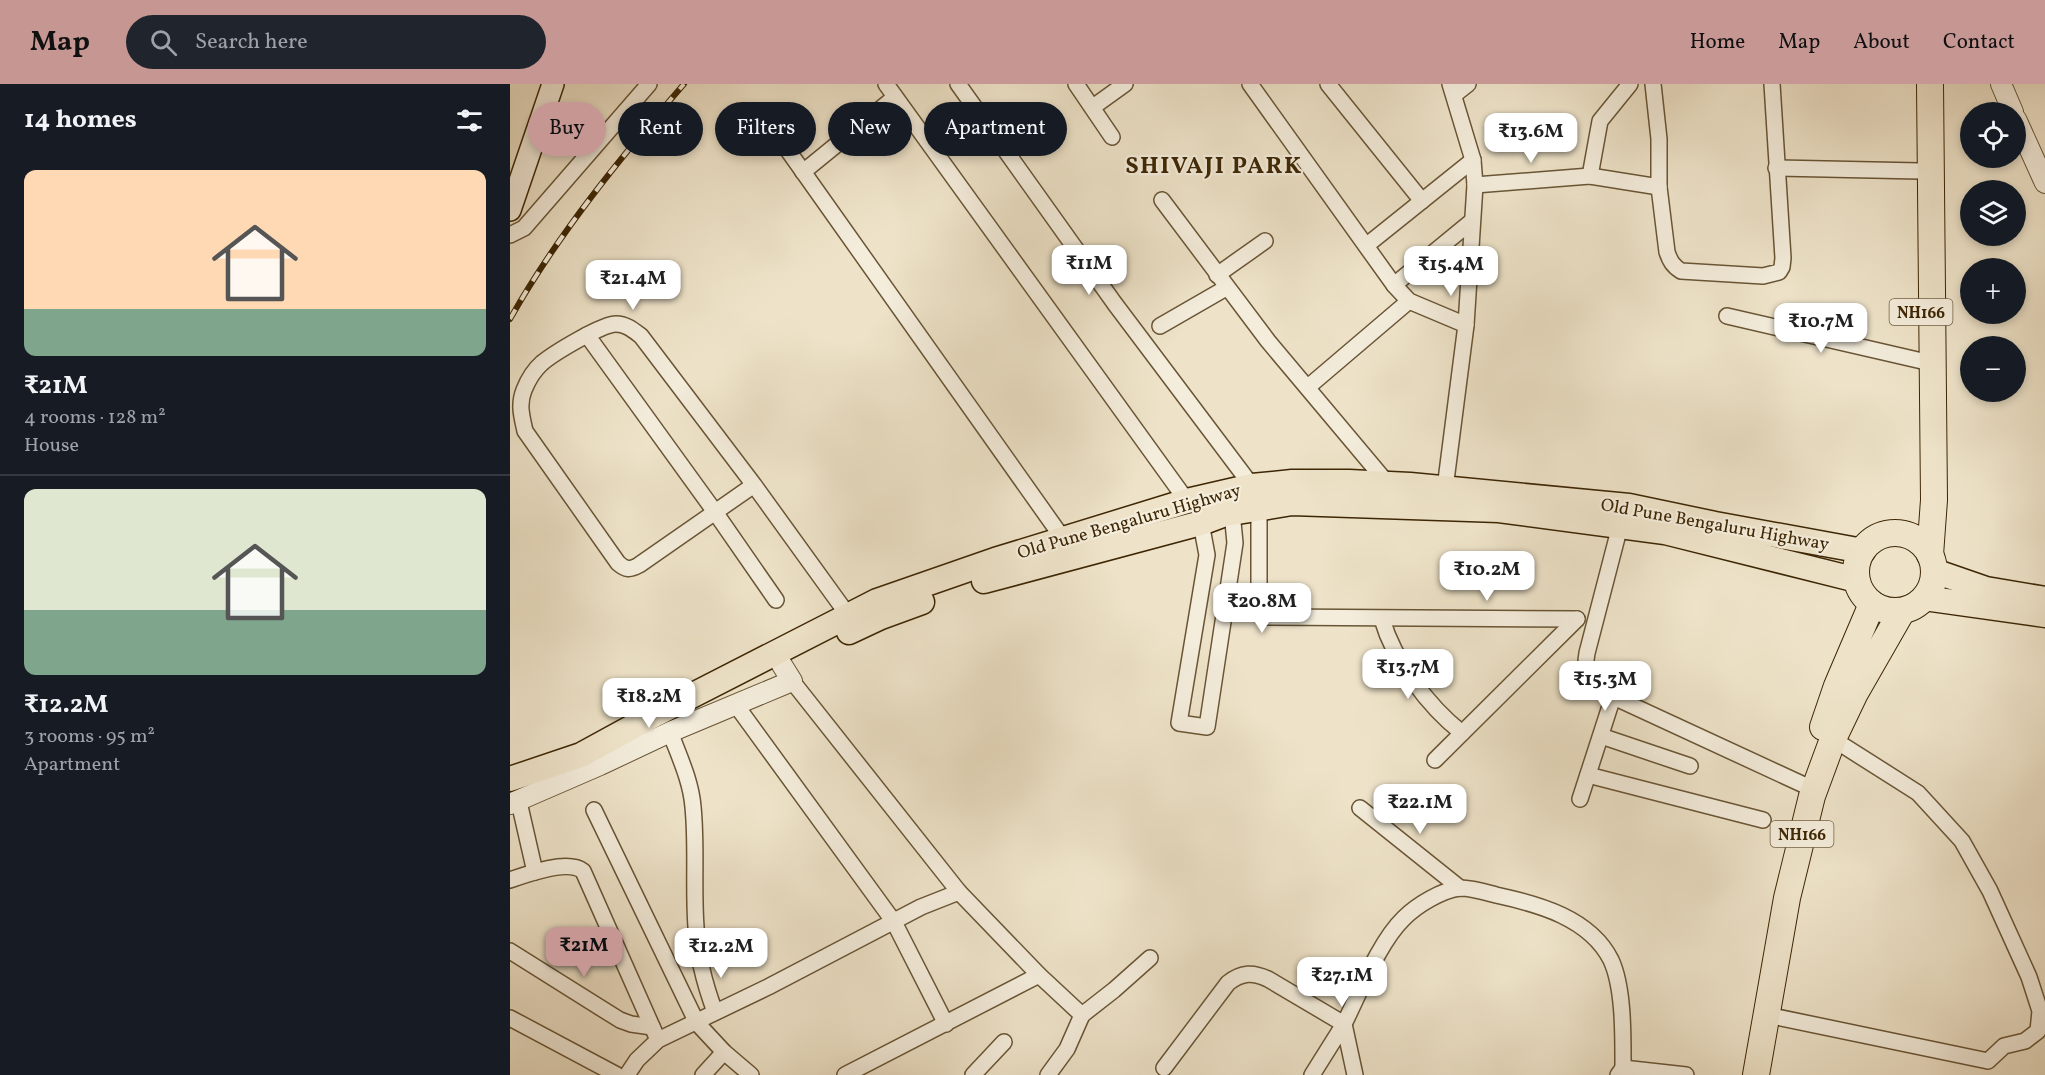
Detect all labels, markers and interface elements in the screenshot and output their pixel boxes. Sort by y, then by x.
search box [126,15,546,69]
text: Map [30,23,90,62]
icon: search [147,26,180,59]
text: Search here [195,27,308,58]
text: Home [1690,28,1745,57]
text: Map [1778,28,1820,57]
text: About [1853,28,1910,57]
text: Contact [1943,28,2015,57]
text: 14 homes [24,102,137,138]
chip: Buy [528,102,606,156]
chip: Rent [618,102,703,156]
chip: Filters [715,102,816,156]
chip: New [828,102,912,156]
chip: Apartment [924,102,1067,156]
map controls [1960,102,2026,402]
button: locate [1960,102,2026,168]
icon: filters [453,104,486,137]
pin: ₹13.6M [1482,113,1580,164]
text: ₹13.6M [1498,118,1564,146]
district label: SHIVAJI PARK [1125,150,1303,184]
button: layers [1960,180,2026,246]
icon: home [201,209,309,317]
pin: ₹11M [1053,245,1125,296]
pin: ₹15.4M [1402,246,1500,297]
text: ₹11M [1066,250,1112,278]
text: ₹15.4M [1418,251,1484,279]
button: + [1960,258,2026,324]
pin: ₹21.4M [584,260,682,311]
text: ₹21.4M [600,265,666,293]
road number: NH166 [1890,299,1952,325]
pin: ₹10.7M [1772,303,1870,354]
text: ₹10.7M [1788,308,1854,336]
button: − [1960,336,2026,402]
text: ₹21M [24,368,88,404]
text: 4 rooms · 128 m² [24,404,166,432]
text: House [24,432,79,460]
street label: Old Pune Bengaluru Highway [1015,478,1244,566]
street label: Old Pune Bengaluru Highway [1599,493,1831,558]
icon: home [201,528,309,636]
pin: ₹10.2M [1438,551,1536,602]
text: ₹10.2M [1454,556,1520,584]
pin: ₹20.8M [1213,583,1311,634]
text: ₹20.8M [1227,588,1297,616]
pin: ₹13.7M [1359,649,1457,700]
text: ₹13.7M [1376,654,1440,682]
pin: ₹15.3M [1556,661,1654,712]
text: ₹15.3M [1573,666,1637,694]
pin: ₹18.2M [600,678,698,729]
text: ₹18.2M [616,683,682,711]
text: ₹12.2M [24,687,108,723]
text: 3 rooms · 95 m² [24,723,155,751]
text: Apartment [24,751,120,779]
pin: ₹22.1M [1371,784,1469,835]
text: ₹22.1M [1388,789,1452,817]
road number: NH166 [1770,821,1834,847]
pin: ₹21M [548,927,620,978]
pin: ₹12.2M [672,928,770,979]
text: ₹21M [560,932,608,960]
text: ₹12.2M [689,933,753,961]
pin: ₹27.1M [1293,957,1391,1008]
text: ₹27.1M [1311,962,1373,990]

